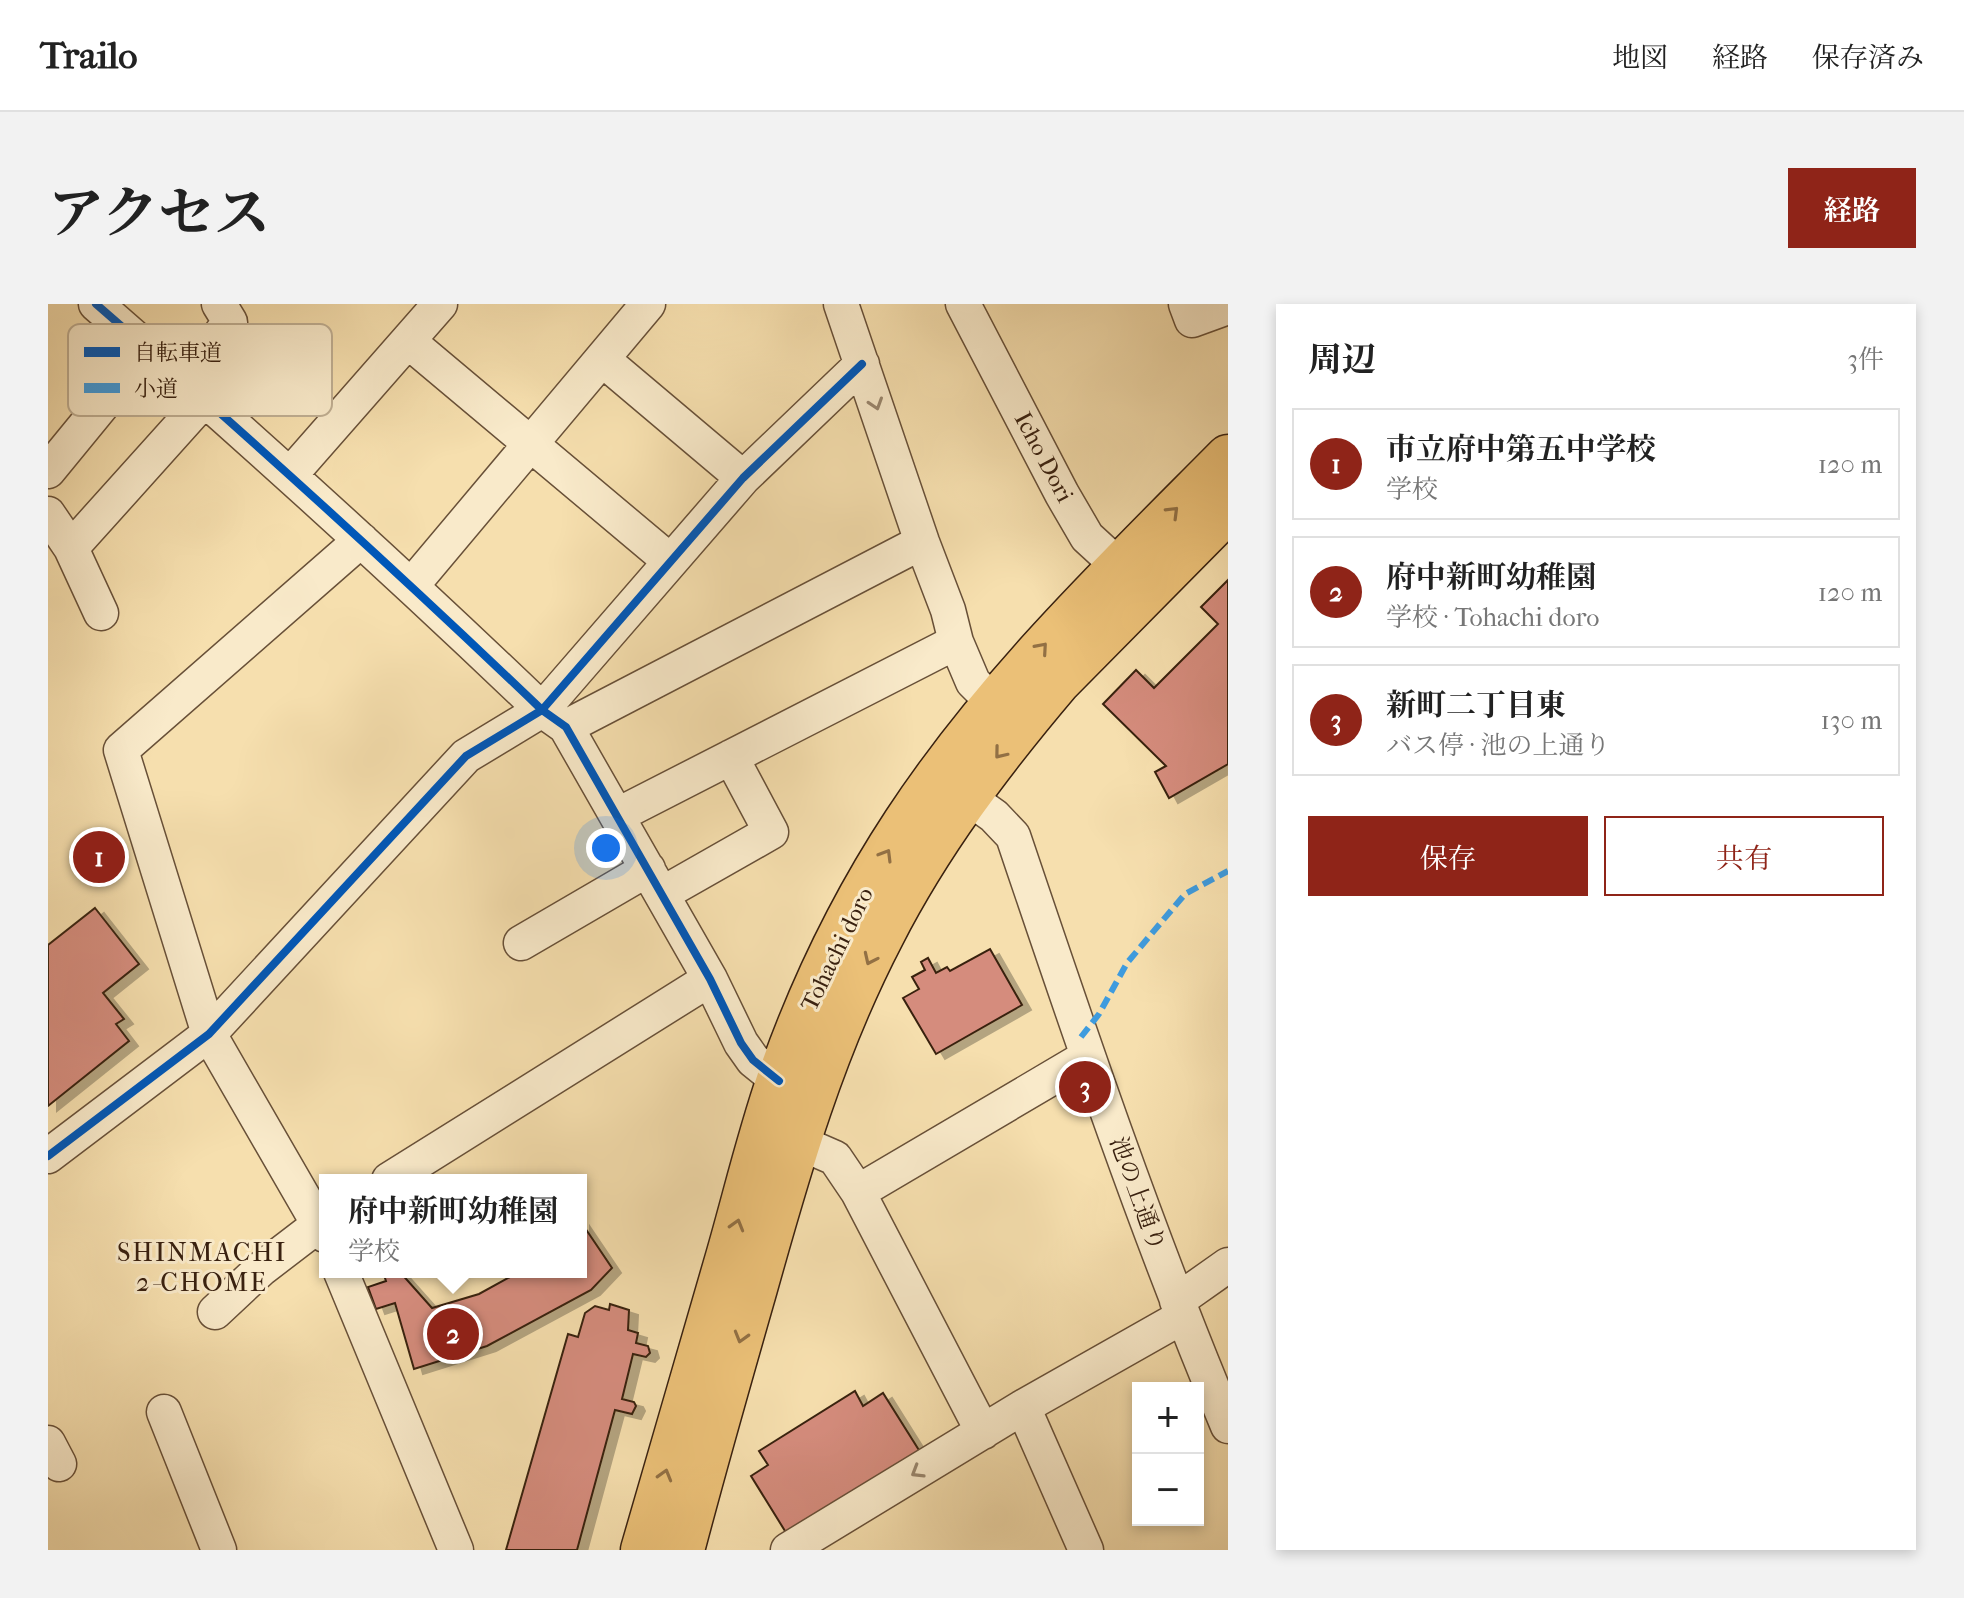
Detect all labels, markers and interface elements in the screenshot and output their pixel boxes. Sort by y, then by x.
text: Trailo [40,33,137,78]
text: 地図 [1612,41,1668,74]
text: 経路 [1712,41,1768,74]
text: 保存済み [1812,41,1924,74]
button: 経路 [1788,168,1916,248]
text: アクセス [48,181,270,246]
legend [68,324,332,416]
text: 自転車道 [134,340,222,366]
text: 周辺 [1308,340,1376,380]
text: 3件 [1847,344,1884,375]
text: 小道 [134,376,178,402]
one-way arrow [867,397,883,410]
street label: Icho Dori [1009,407,1079,507]
text: 市立府中第五中学校 [1386,432,1656,467]
text: 1 [1331,449,1341,480]
text: 120 m [1818,449,1882,480]
text: 学校 [1386,474,1438,505]
one-way arrow [1164,507,1179,521]
text: 府中新町幼稚園 [1386,560,1596,595]
text: 2 [1329,577,1343,608]
text: 120 m [1818,577,1882,608]
text: 学校 · Tohachi doro [1386,602,1600,633]
one-way arrow [1032,643,1047,658]
text: 新町二丁目東 [1386,688,1566,723]
text: 3 [1331,705,1341,736]
text: 130 m [1821,705,1882,736]
text: バス停 · 池の上通り [1386,730,1610,761]
one-way arrow [995,744,1010,758]
button: 保存 [1308,816,1588,896]
button: 共有 [1604,816,1884,896]
pin: 1 [73,827,125,887]
your location [586,828,626,868]
one-way arrow [876,850,891,864]
street label: Tohachi doro [795,883,879,1015]
one-way arrow [864,951,880,966]
pin: 3 [1059,1057,1111,1117]
street label: 池の上通り [1104,1133,1172,1255]
popup [319,1174,587,1278]
text: 府中新町幼稚園 [348,1194,558,1229]
one-way arrow [728,1219,744,1233]
text: 学校 [348,1236,400,1267]
district label: SHINMACHI 2-CHOME [117,1237,287,1298]
pin: 2 [427,1304,479,1364]
one-way arrow [734,1330,750,1344]
map controls [1132,1382,1204,1526]
button: + [1132,1382,1204,1454]
button: − [1132,1454,1204,1526]
one-way arrow [911,1462,926,1478]
one-way arrow [656,1469,672,1482]

